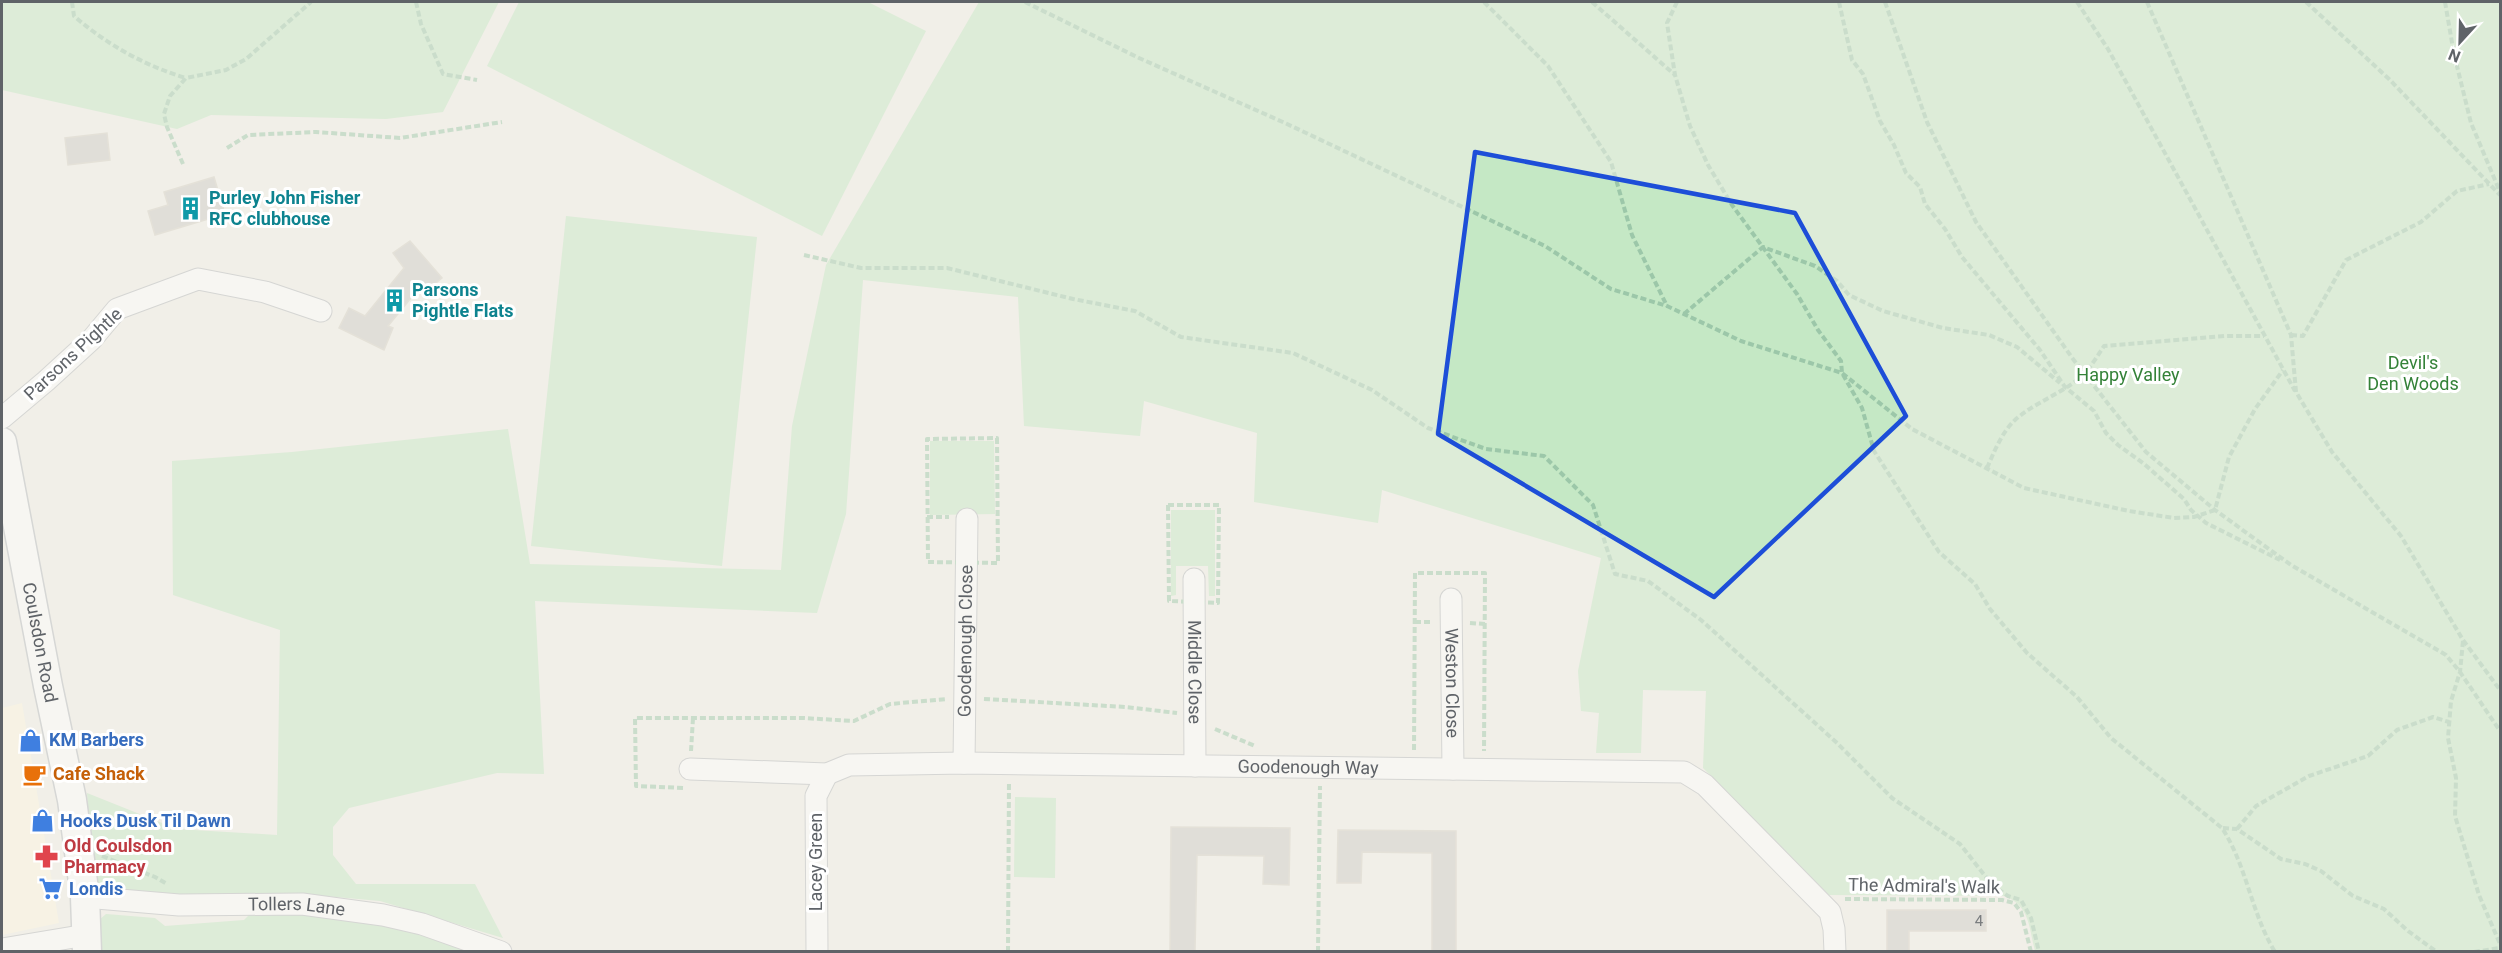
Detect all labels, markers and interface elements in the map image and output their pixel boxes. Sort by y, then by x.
north arrow [2430,12,2490,72]
text: N [2446,45,2463,66]
place label: Purley John Fisher RFC clubhouse [209,187,361,229]
building icon: Purley John Fisher RFC clubhouse [178,195,204,221]
place label: Parsons Pightle Flats [412,279,513,321]
building icon: Parsons Pightle Flats [381,287,407,313]
street label: Parsons Pightle [19,303,126,404]
park label: Devil's Den Woods [2367,352,2459,394]
park label: Happy Valley [2076,364,2180,385]
street label: Goodenough Close [954,565,976,717]
street label: Coulsdon Road [19,581,62,704]
street label: Middle Close [1184,620,1206,724]
street label: Weston Close [1441,628,1464,738]
shop icon: KM Barbers [18,727,44,753]
place label: KM Barbers [49,729,144,750]
street label: Goodenough Way [1237,755,1379,778]
cafe icon: Cafe Shack [22,761,48,787]
place label: Cafe Shack [53,763,145,784]
shop icon: Hooks Dusk Til Dawn [29,808,55,834]
place label: Hooks Dusk Til Dawn [60,810,231,831]
street label: Lacey Green [805,813,826,911]
place label: Old Coulsdon Pharmacy [64,835,172,877]
pharmacy icon: Old Coulsdon Pharmacy [33,843,59,869]
street label: The Admiral's Walk [1848,874,2001,897]
supermarket icon: Londis [38,876,64,902]
place label: Londis [69,878,123,899]
street label: Tollers Lane [248,893,346,920]
house number: 4 [1975,912,1984,930]

